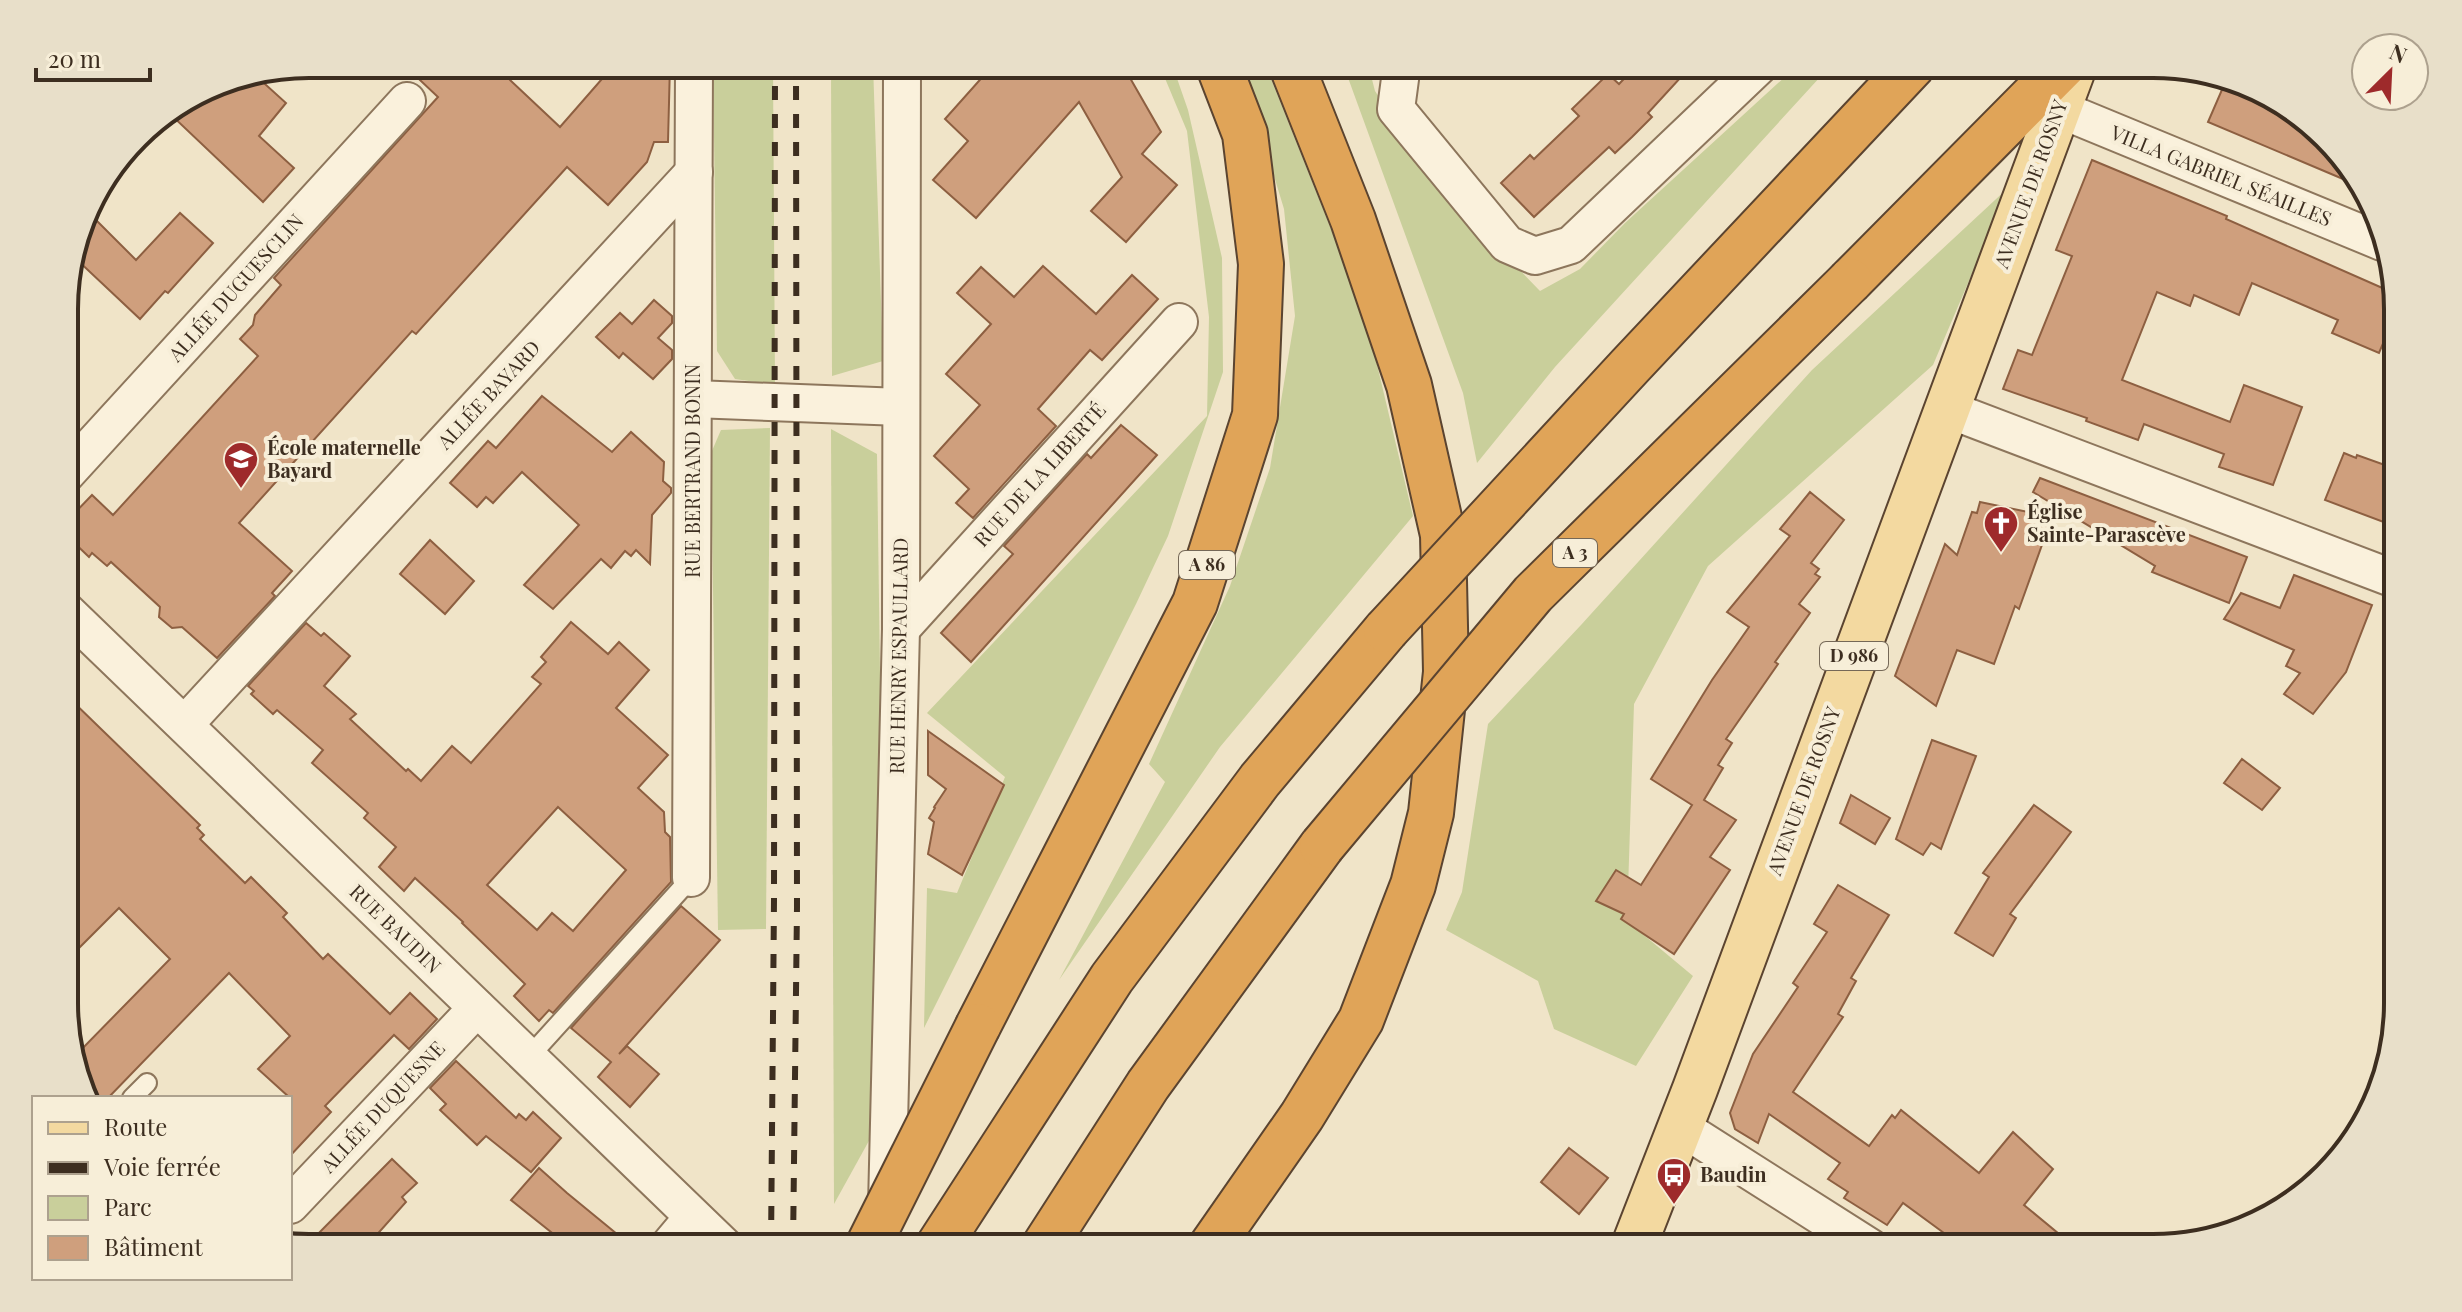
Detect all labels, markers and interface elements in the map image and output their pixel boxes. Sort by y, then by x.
scale bar [36,32,150,82]
north arrow [2350,32,2430,112]
text: N [2385,36,2412,70]
text: 20 m [48,42,101,74]
street label: AVENUE DE ROSNY [1986,95,2073,272]
street label: VILLA GABRIEL SÉAILLES [2106,117,2336,231]
street label: ALLÉE DUGUESCLIN [161,207,308,367]
street label: ALLÉE BAYARD [430,334,545,455]
street label: RUE BERTRAND BONIN [678,364,705,578]
street label: RUE DE LA LIBERTÉ [967,396,1111,552]
place label: École maternelle Bayard [267,433,421,483]
school or university icon: École maternelle Bayard [222,440,260,490]
place label: Église Sainte-Parascève [2027,497,2186,547]
church icon: Église Sainte-Parascève [1982,504,2020,554]
street label: RUE HENRY ESPAULLARD [882,538,913,774]
road number: A 3 [1553,539,1597,567]
road number: A 86 [1179,551,1235,579]
road number: D 986 [1820,642,1888,670]
street label: AVENUE DE ROSNY [1759,702,1846,879]
street label: RUE BAUDIN [344,877,448,978]
street label: ALLÉE DUQUESNE [313,1034,450,1178]
legend [32,1096,292,1280]
text: Route [104,1110,167,1142]
text: Voie ferrée [103,1150,221,1182]
bus stop icon: Baudin [1655,1156,1693,1206]
place label: Baudin [1700,1160,1767,1187]
text: Parc [104,1190,152,1222]
text: Bâtiment [104,1230,203,1262]

